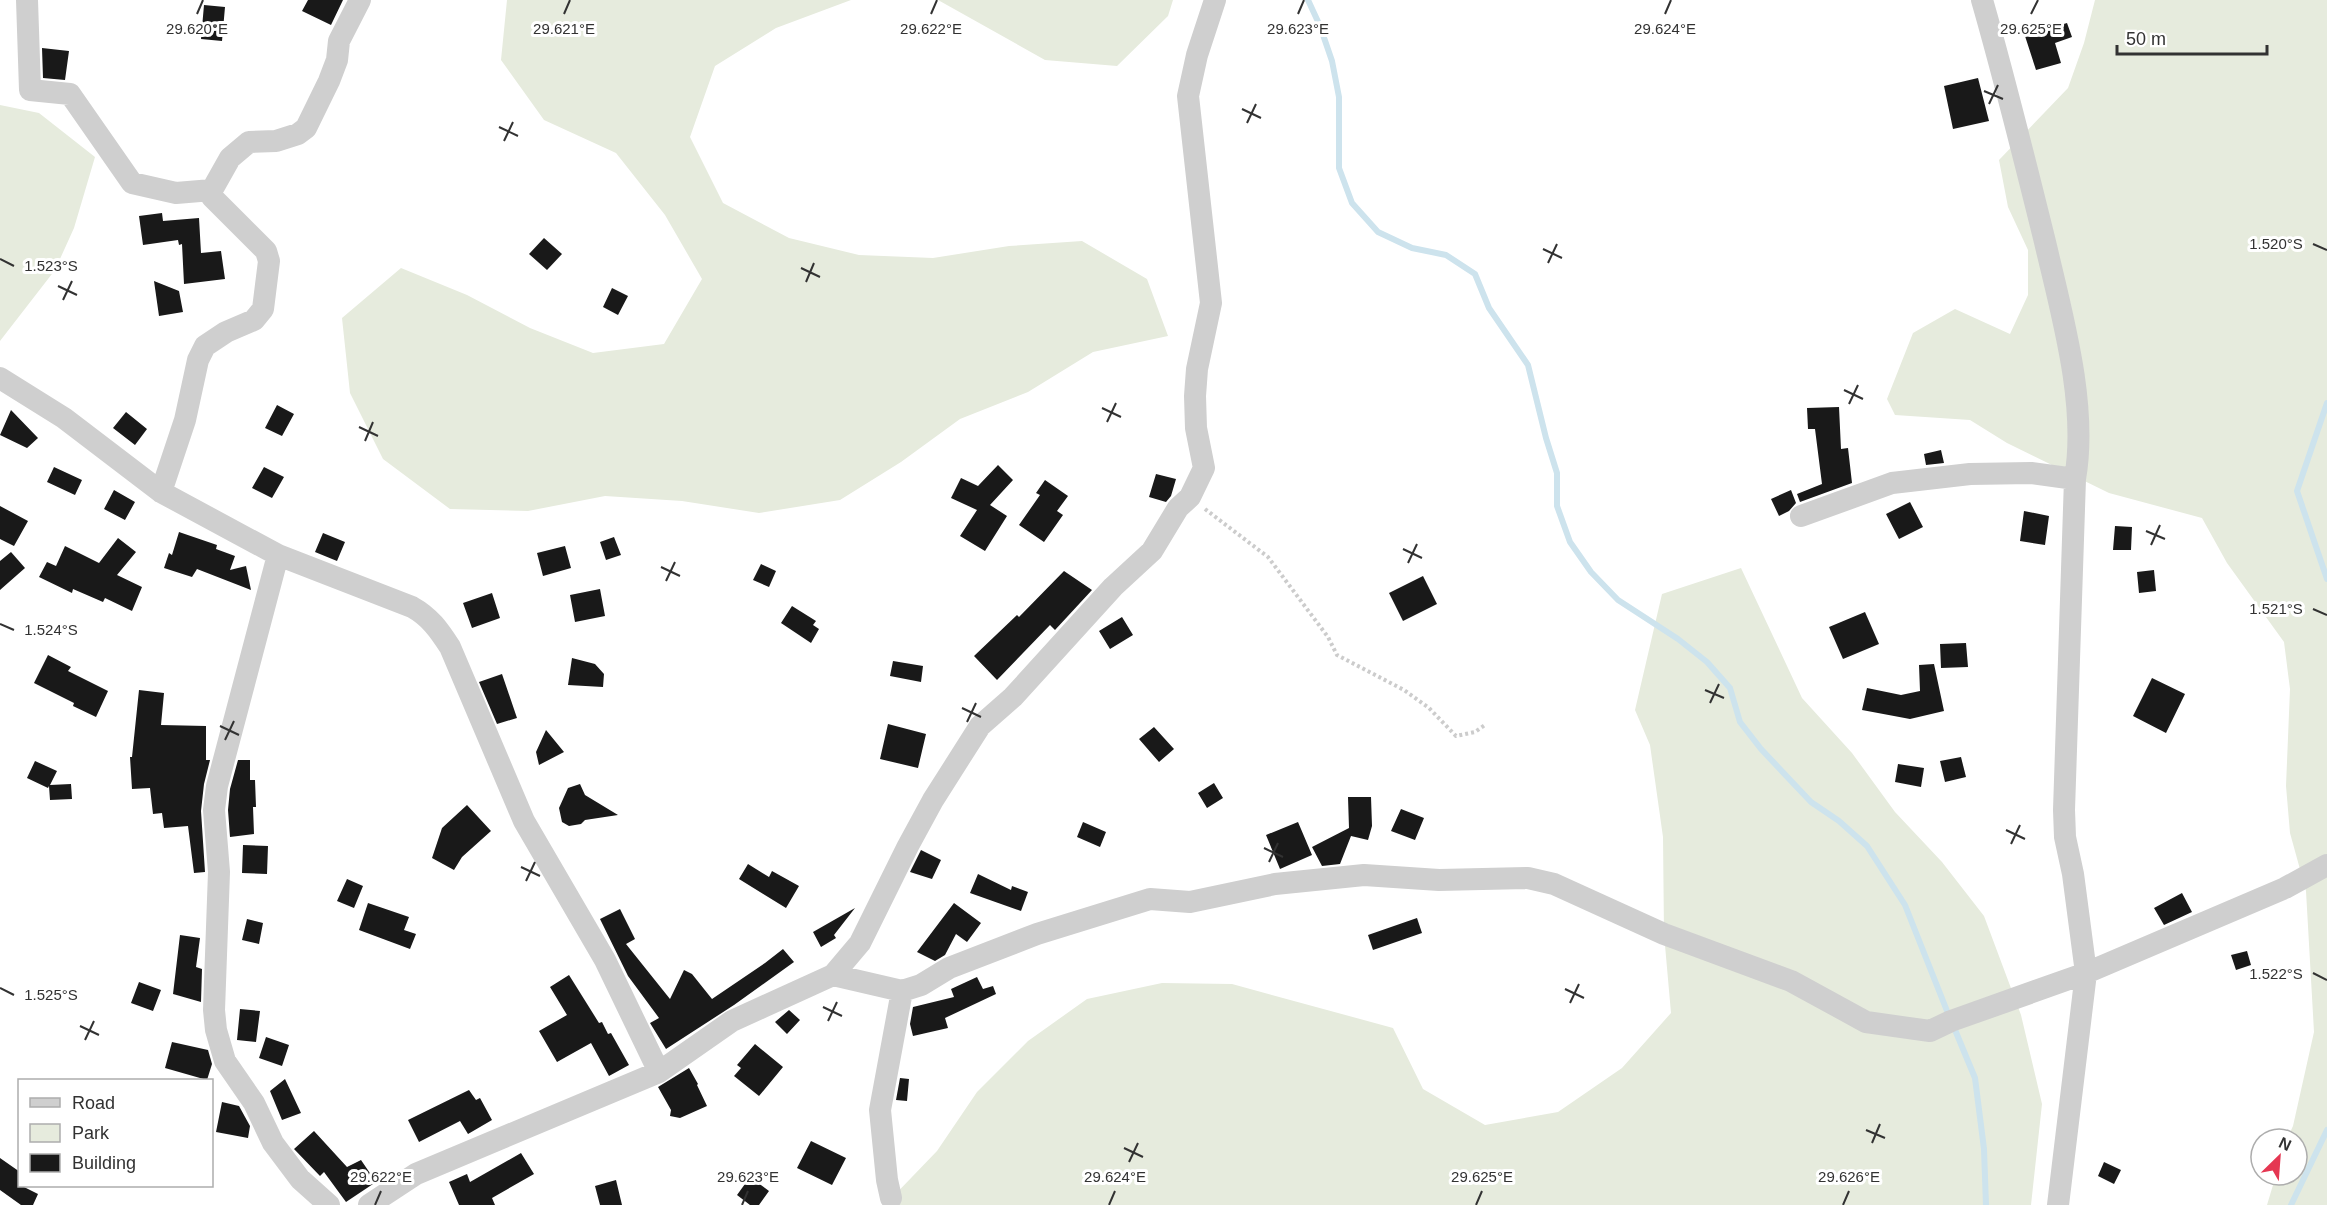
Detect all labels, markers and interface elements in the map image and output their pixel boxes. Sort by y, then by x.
scale bar [2117,18,2267,56]
text: 29.620°E [166,20,228,37]
text: 29.621°E [533,20,595,37]
text: 29.622°E [900,20,962,37]
text: 29.623°E [1267,20,1329,37]
text: 29.624°E [1634,20,1696,37]
text: 29.625°E [2000,20,2062,37]
text: 50 m [2126,29,2166,49]
text: 1.520°S [2249,235,2303,252]
text: 1.523°S [24,257,78,274]
text: 1.521°S [2249,600,2303,617]
text: 1.524°S [24,621,78,638]
text: 1.522°S [2249,965,2303,982]
text: 1.525°S [24,986,78,1003]
legend [18,1079,213,1187]
text: Road [72,1093,115,1113]
text: Park [72,1123,110,1143]
north arrow [2249,1127,2309,1187]
text: N [2276,1134,2294,1154]
text: Building [72,1153,136,1173]
text: 29.622°E [350,1168,412,1185]
text: 29.623°E [717,1168,779,1185]
text: 29.624°E [1084,1168,1146,1185]
text: 29.625°E [1451,1168,1513,1185]
text: 29.626°E [1818,1168,1880,1185]

